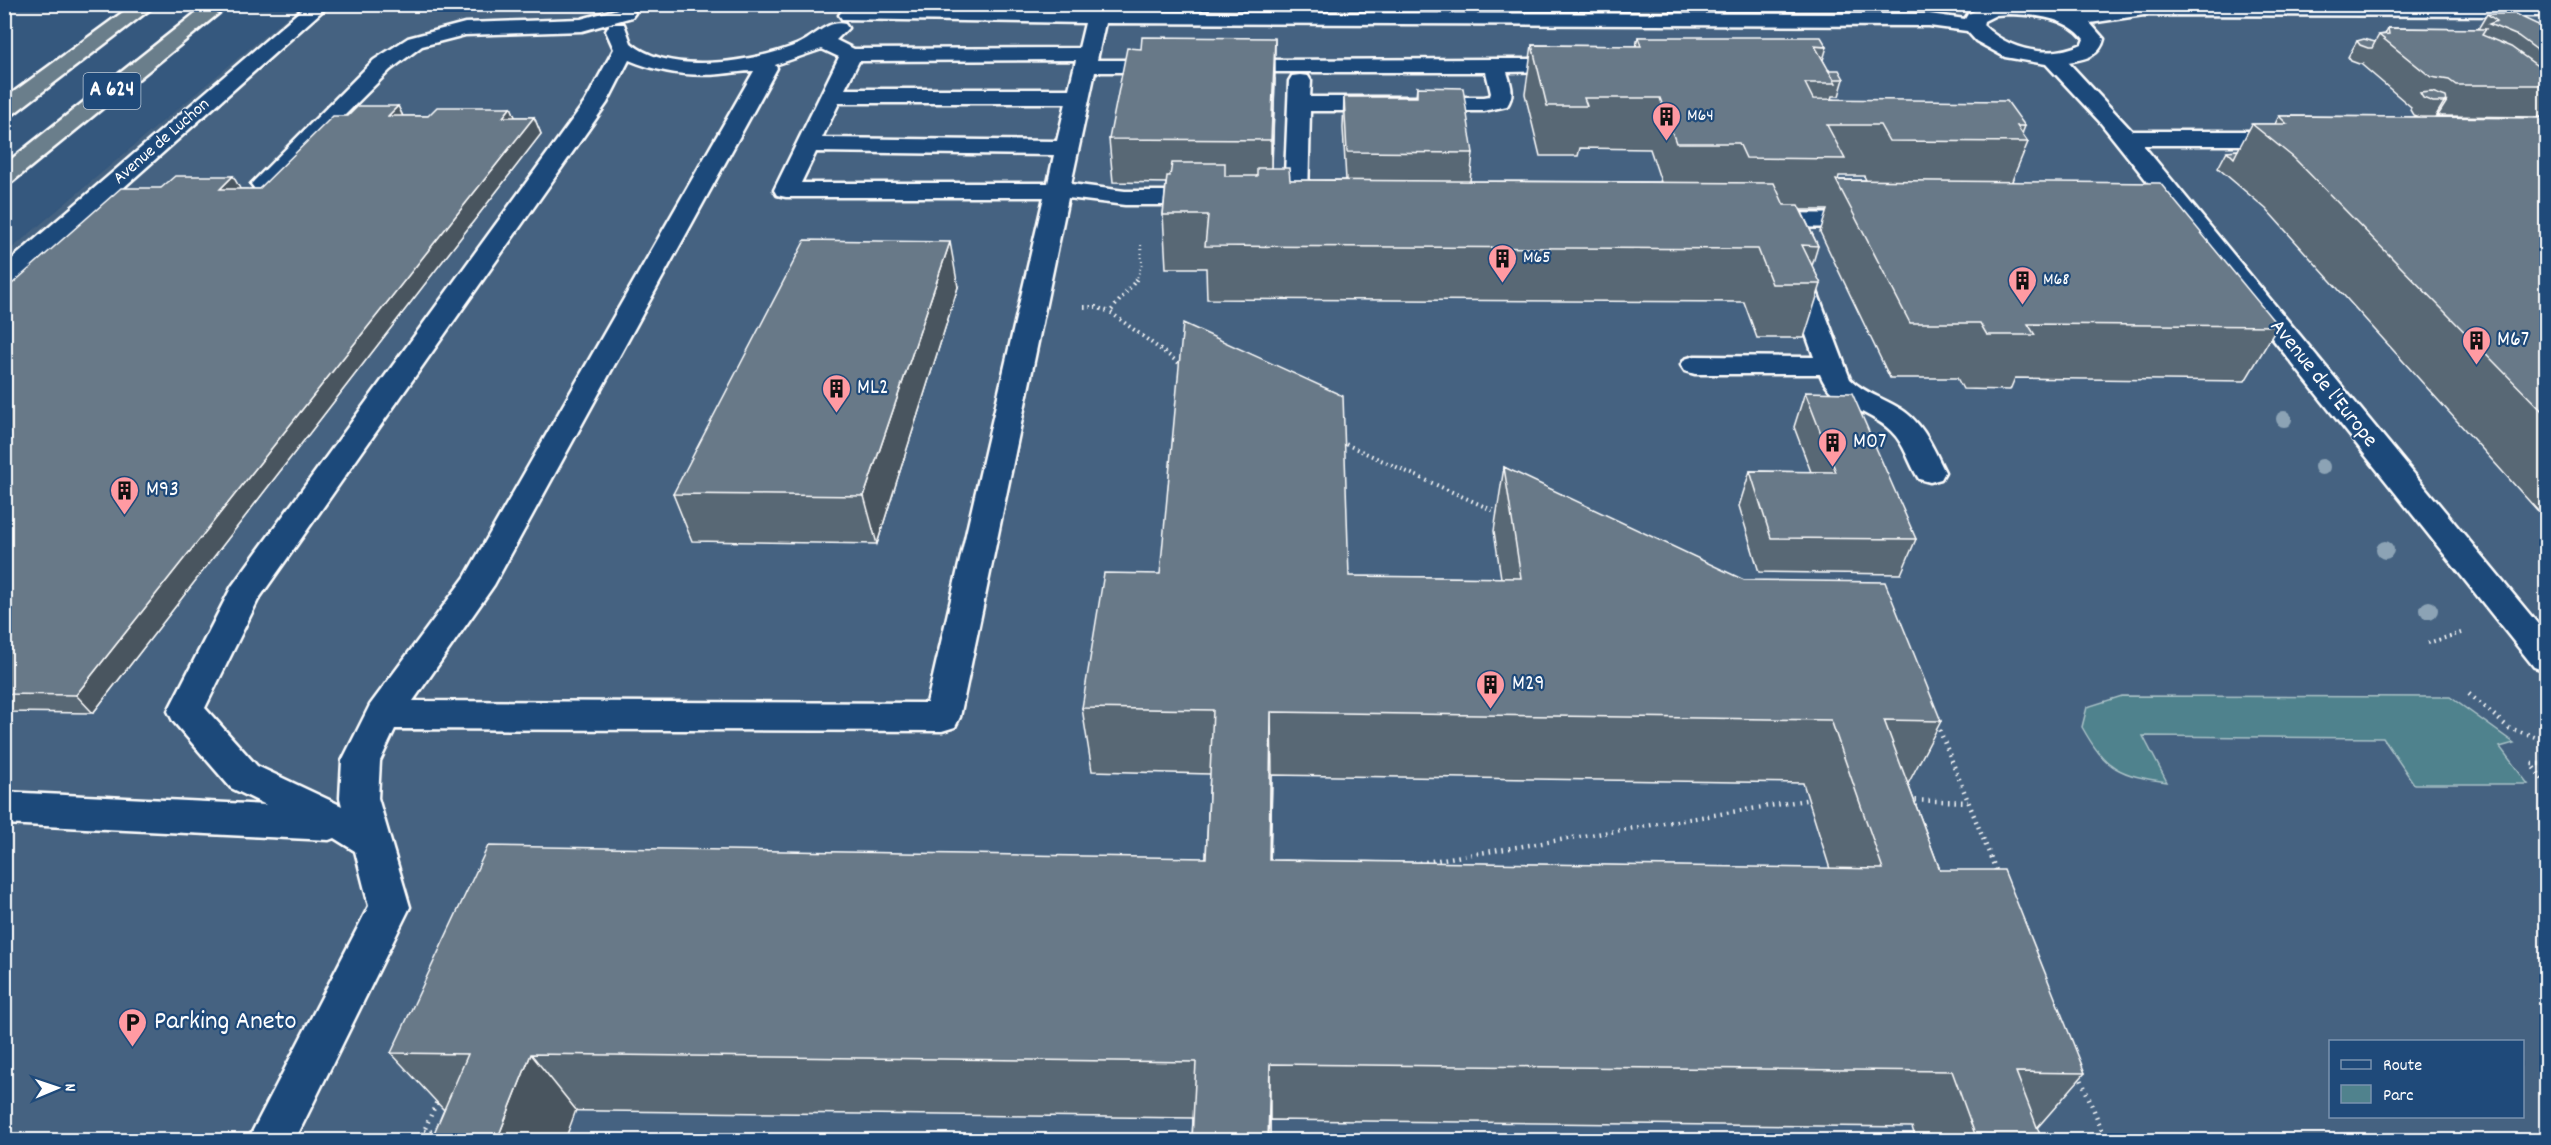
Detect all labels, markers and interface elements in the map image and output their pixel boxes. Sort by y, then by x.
road number: A 624 [84,73,140,109]
street label: Avenue de Luchon [108,93,216,191]
building icon: M64 [1650,100,1682,142]
place label: M64 [1687,104,1714,129]
building icon: M65 [1486,242,1518,284]
place label: M65 [1523,246,1551,271]
building icon: M68 [2006,264,2038,306]
place label: M68 [2043,268,2070,293]
street label: Avenue de l'Europe [2262,313,2384,455]
building icon: M67 [2460,324,2492,366]
place label: M67 [2497,325,2529,356]
building icon: ML2 [820,372,852,414]
place label: ML2 [857,373,889,404]
building icon: M07 [1816,426,1848,468]
place label: M07 [1853,427,1886,458]
building icon: M93 [109,474,141,516]
place label: M93 [146,475,179,506]
building icon: M29 [1475,668,1507,710]
place label: M29 [1512,669,1545,700]
place label: Parking Aneto [154,1003,297,1042]
parking icon: Parking Aneto [117,1006,149,1048]
legend [2329,1040,2524,1118]
text: Route [2383,1054,2422,1079]
north arrow [27,1058,87,1118]
text: N [58,1083,81,1092]
text: Parc [2383,1084,2414,1109]

